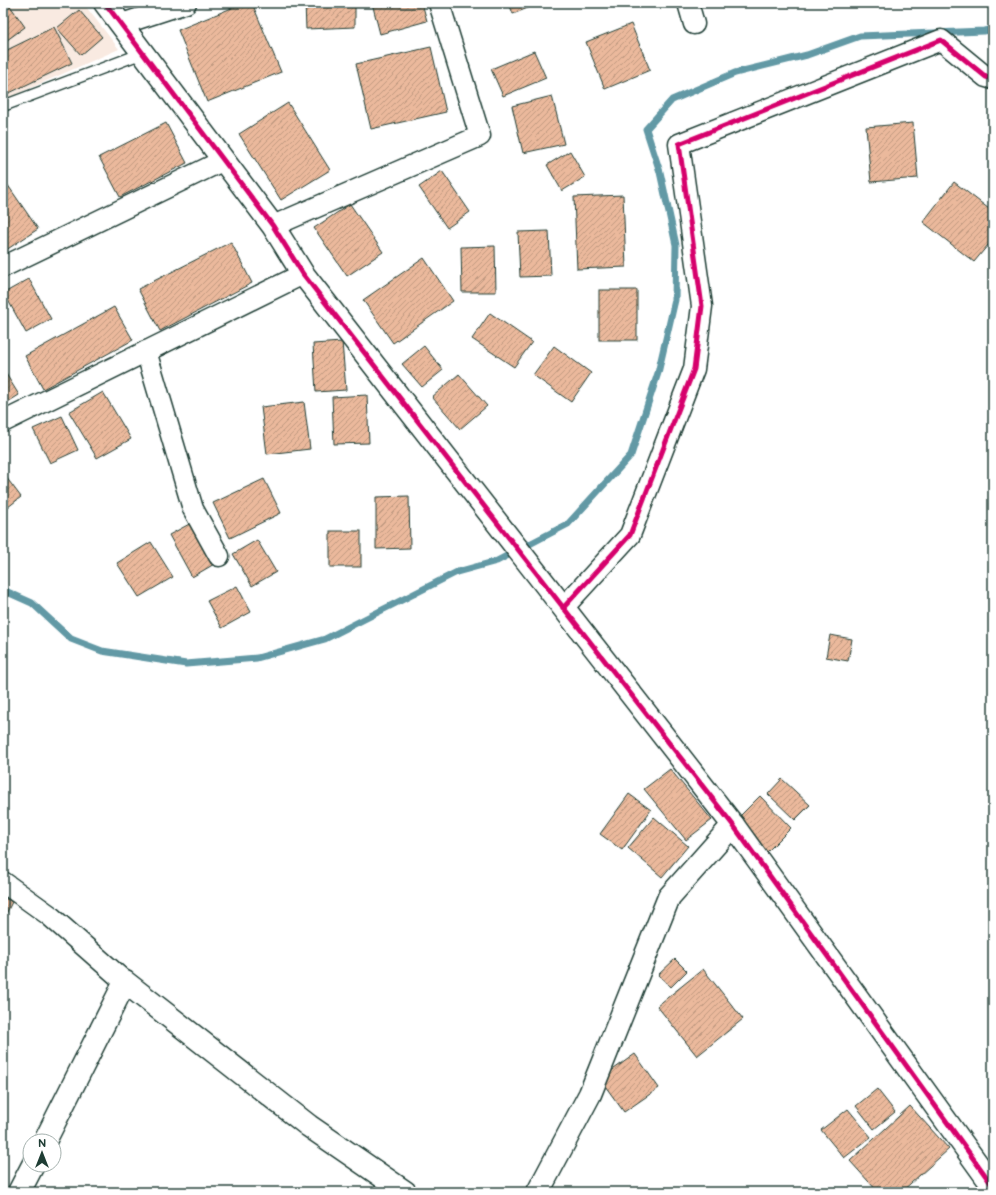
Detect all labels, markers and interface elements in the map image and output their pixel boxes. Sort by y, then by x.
north arrow [22,1133,62,1173]
text: N [38,1137,46,1150]

